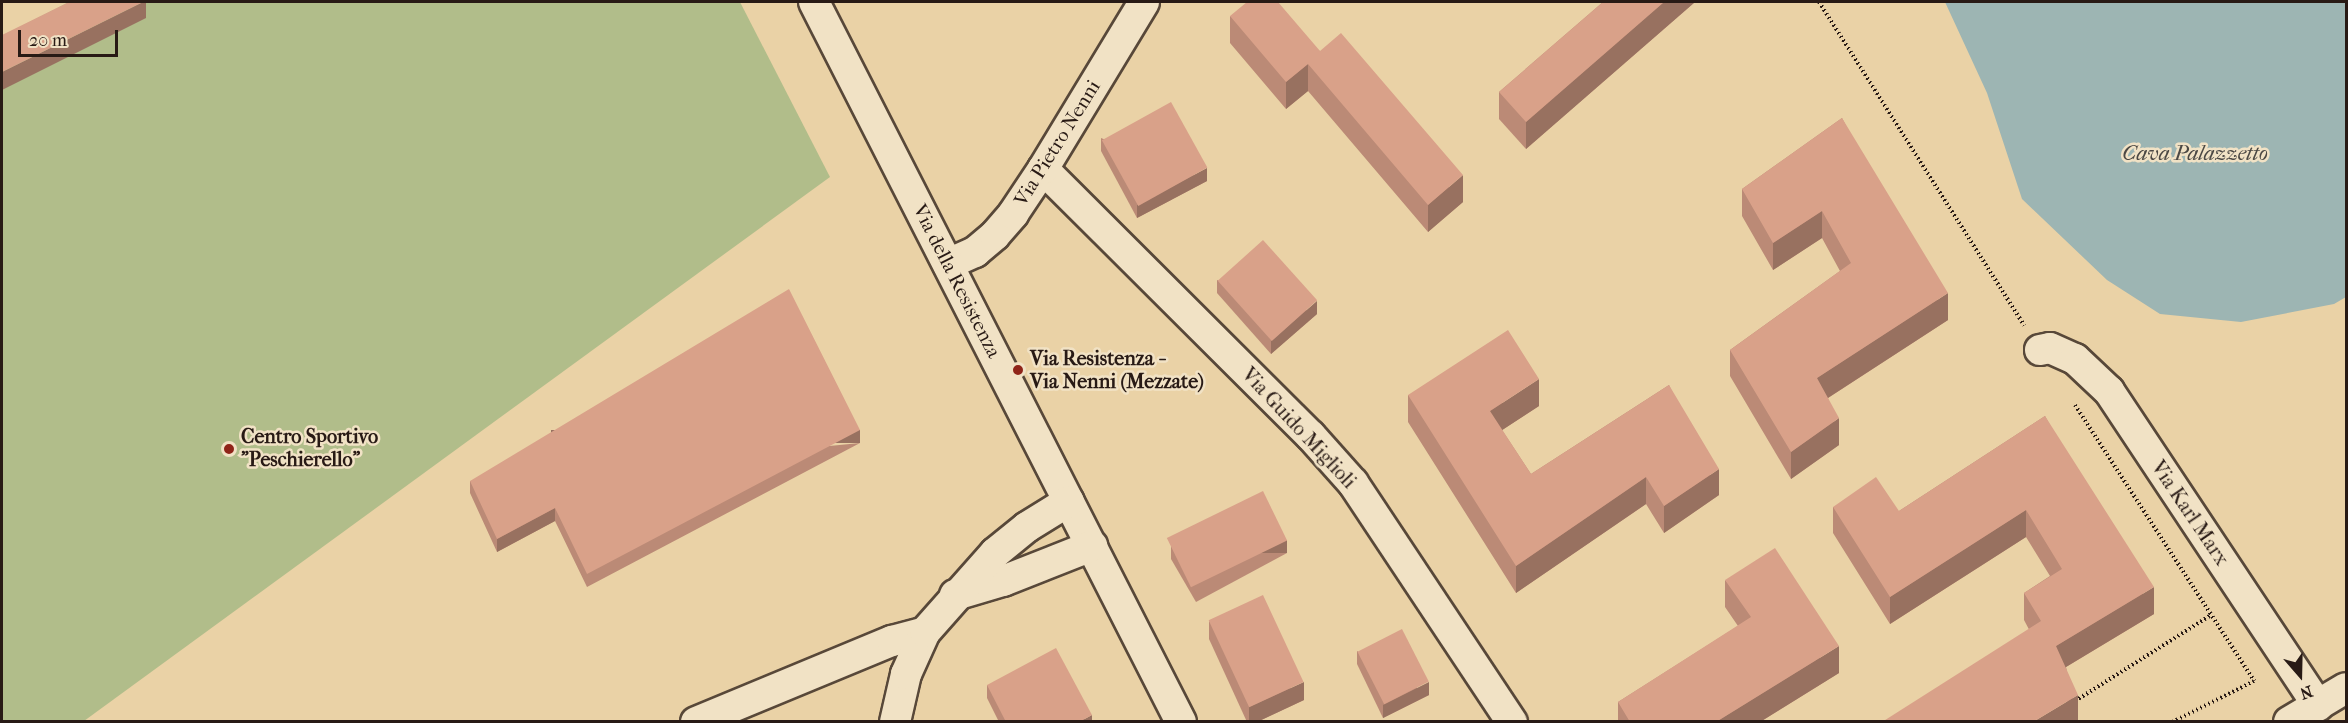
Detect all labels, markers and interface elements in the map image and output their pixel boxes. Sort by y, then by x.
scale bar [21,18,122,56]
text: 20 m [29,30,67,51]
street label: Via Pietro Nenni [1009,76,1105,210]
water label: Cava Palazzetto [2122,140,2268,166]
street label: Via della Resistenza [908,200,1006,362]
place label: Via Resistenza - Via Nenni (Mezzate) [1030,346,1204,393]
marker: Via Resistenza - Via Nenni (Mezzate) [1011,363,1025,377]
street label: Via Guido Miglioli [1237,363,1361,493]
place label: Centro Sportivo "Peschierello" [241,425,378,472]
marker: Centro Sportivo "Peschierello" [222,442,236,456]
street label: Via Karl Marx [2146,456,2234,570]
north arrow [2270,645,2330,705]
text: N [2297,681,2315,703]

